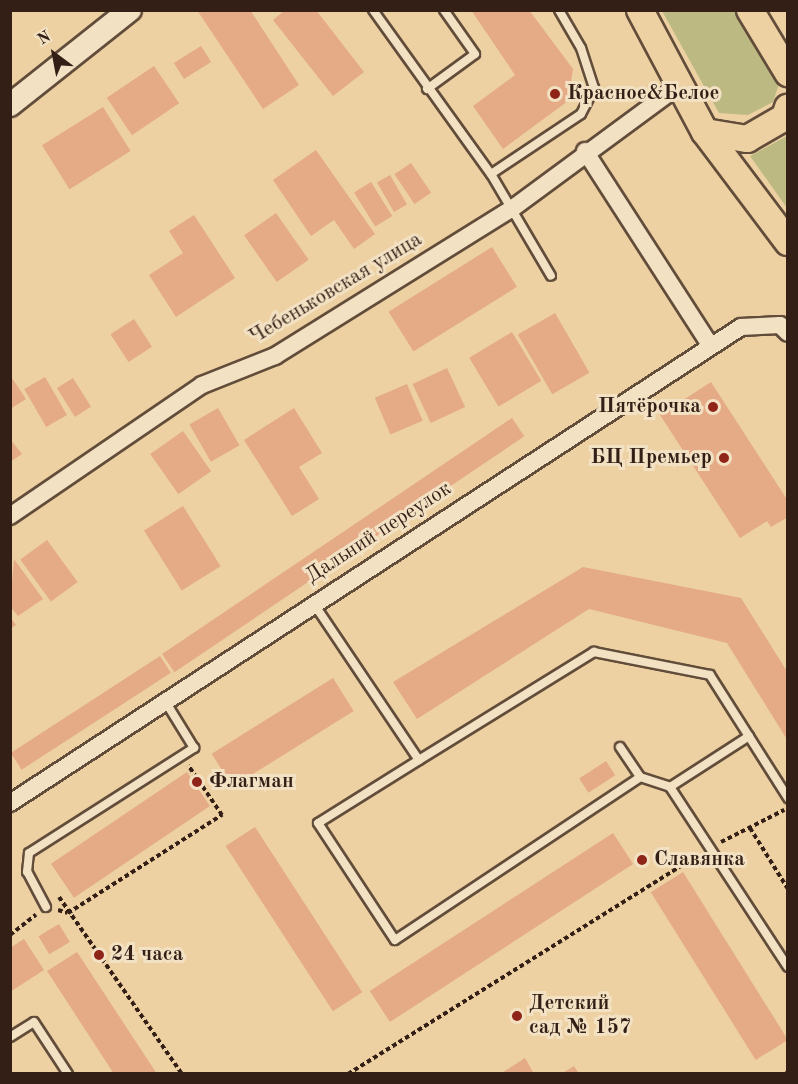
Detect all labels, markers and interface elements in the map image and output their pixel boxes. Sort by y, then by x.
north arrow [24,24,84,84]
text: N [35,29,54,49]
place label: Красное&Белое [567,81,720,107]
marker: Красное&Белое [548,87,562,101]
street label: Чебеньковская улица [245,227,427,351]
place label: Пятёрочка [598,394,701,420]
marker: Пятёрочка [706,400,720,414]
place label: БЦ Премьер [590,445,712,471]
marker: БЦ Премьер [717,451,731,465]
street label: Дальний переулок [302,477,456,589]
place label: Флагман [209,769,294,795]
marker: Флагман [190,775,204,789]
place label: Славянка [654,847,745,873]
marker: Славянка [635,853,649,867]
place label: 24 часа [111,942,183,968]
marker: 24 часа [92,948,106,962]
place label: Детский сад № 157 [529,991,631,1041]
marker: Детский сад № 157 [510,1009,524,1023]

